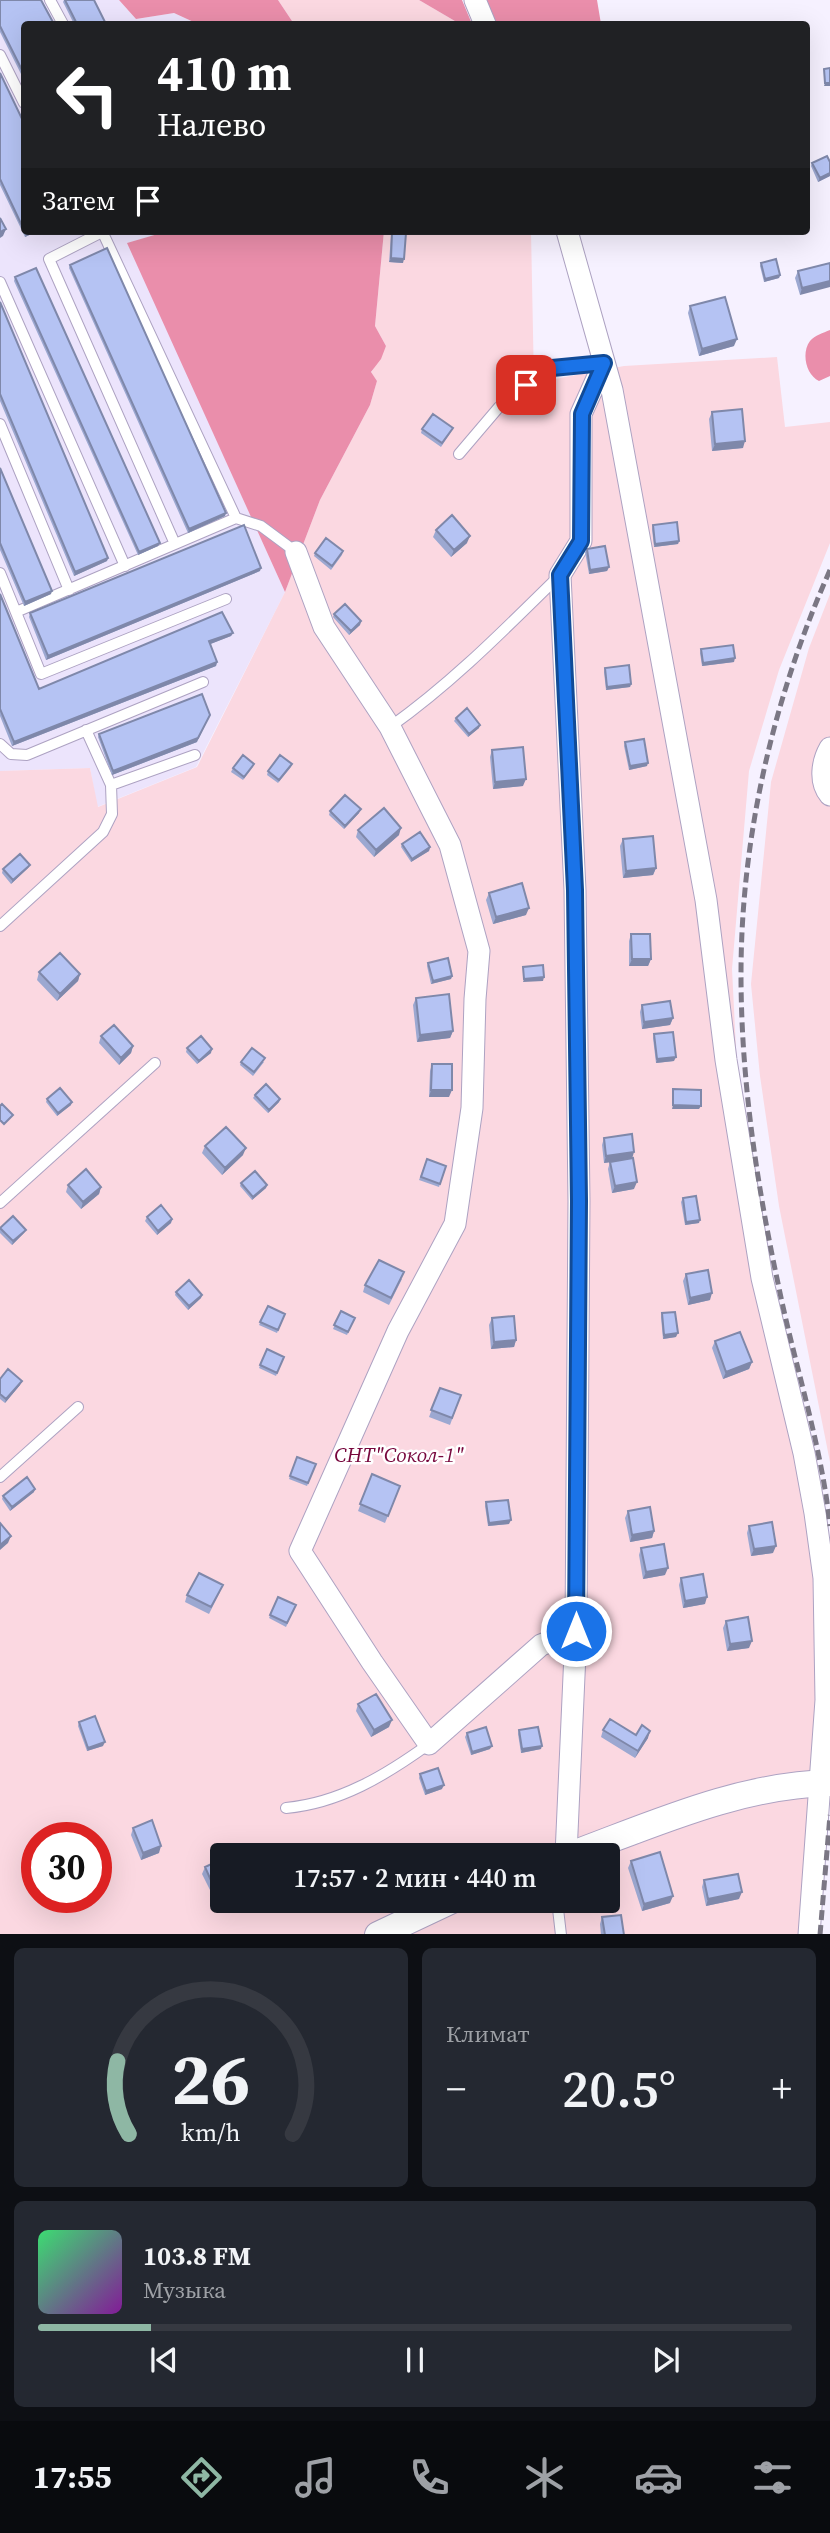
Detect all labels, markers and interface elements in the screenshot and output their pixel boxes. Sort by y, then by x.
text: 410 m [157,39,292,106]
icon: left [42,49,133,140]
text: Налево [157,103,266,147]
icon: arrive [129,182,167,220]
text: Затем [42,183,115,219]
pin [496,355,556,415]
icon: arrive [507,366,545,404]
park label: СНТ"Сокол-1" [334,1440,464,1469]
position arrow [539,1594,613,1668]
speed limit sign: 30 [21,1822,112,1913]
text: 17:57 · 2 мин · 440 m [294,1860,536,1896]
text: Климат [446,2018,530,2050]
text: 26 [172,2029,250,2128]
text: 20.5° [562,2053,676,2124]
text: − [446,2063,466,2115]
text: + [772,2063,792,2115]
text: km/h [181,2114,241,2148]
text: 103.8 FM [143,2238,251,2274]
text: Музыка [143,2274,226,2306]
icon: previous [145,2341,183,2379]
icon: pause [396,2341,434,2379]
icon: next [647,2341,685,2379]
icon: directions [177,2453,226,2502]
icon: music [291,2453,340,2502]
icon: phone [405,2453,454,2502]
icon: climate [520,2453,569,2502]
icon: car [634,2453,683,2502]
icon: filters [748,2453,797,2502]
text: 17:55 [33,2455,112,2499]

